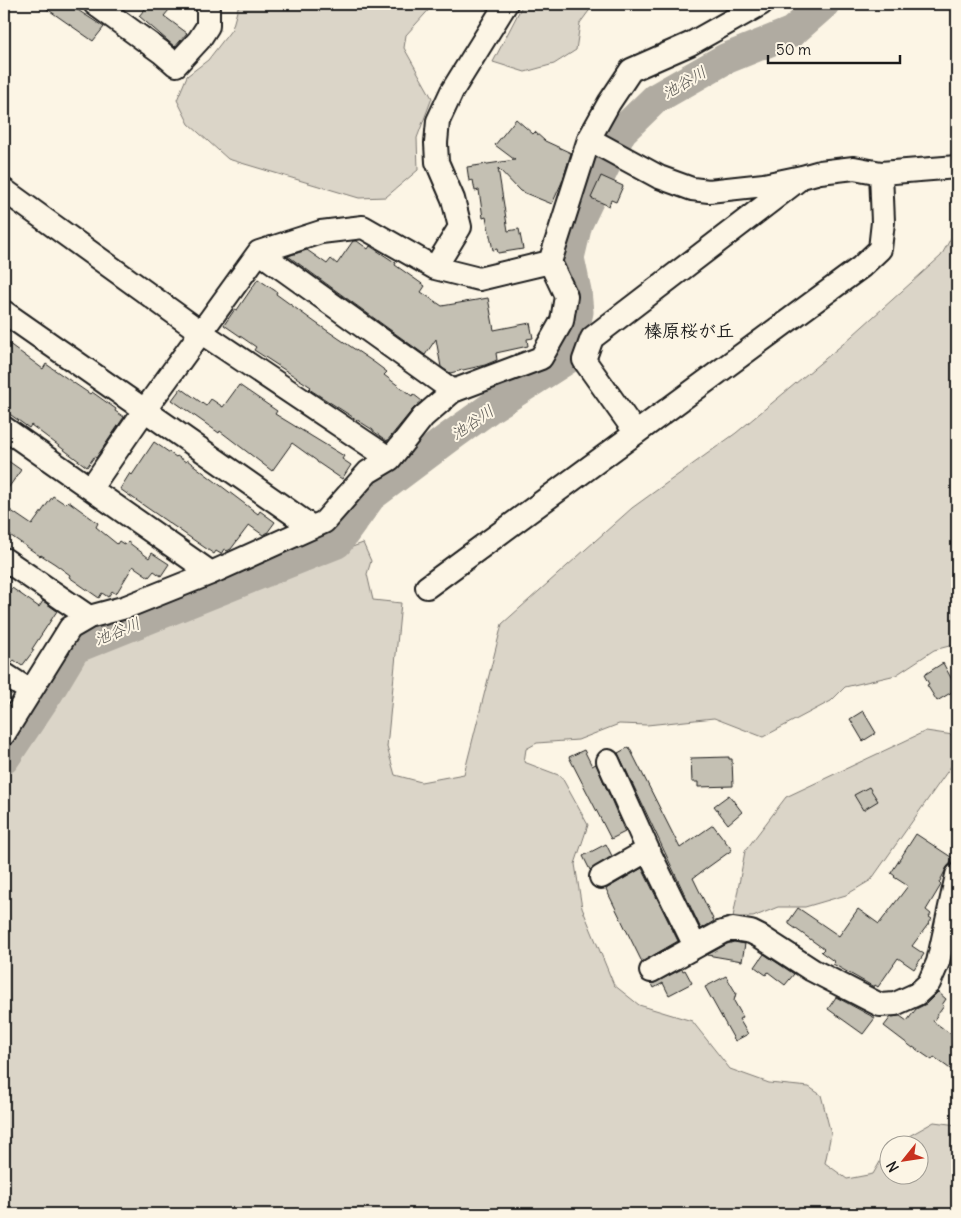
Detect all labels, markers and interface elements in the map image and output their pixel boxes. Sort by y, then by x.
scale bar [768,32,901,64]
text: 50 m [776,40,811,59]
water label: 池谷川 [658,61,710,103]
district label: 榛原桜が丘 [644,319,734,342]
water label: 池谷川 [447,400,497,444]
water label: 池谷川 [91,613,143,649]
north arrow [878,1136,928,1186]
text: N [883,1158,903,1175]

